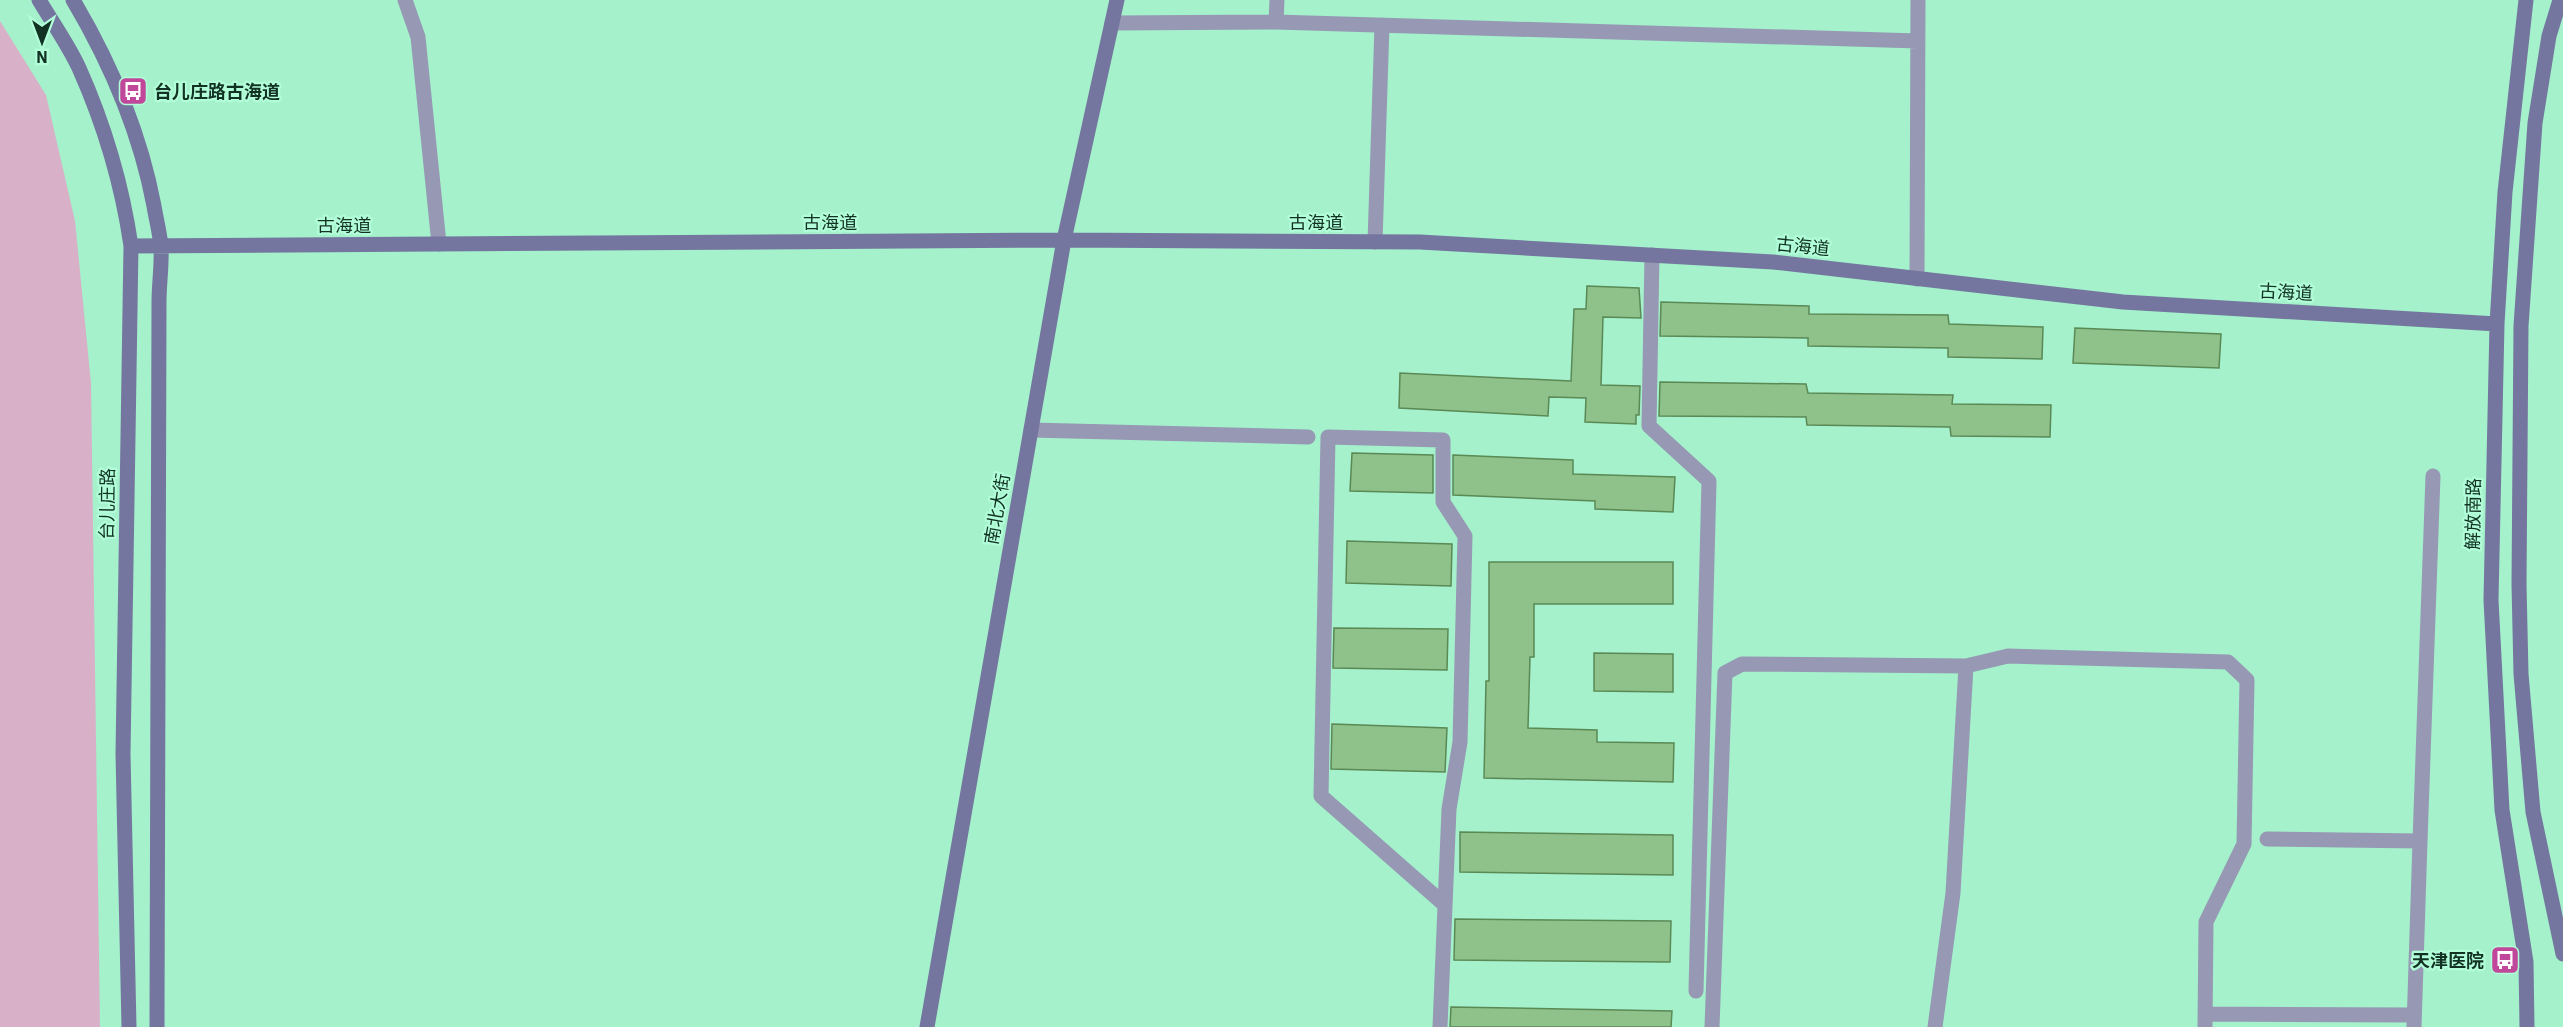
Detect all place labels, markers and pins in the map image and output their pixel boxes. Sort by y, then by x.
bus stop icon: 台儿庄路古海道 [117,75,149,107]
place label: 台儿庄路古海道 [154,80,280,103]
bus stop icon: 天津医院 [2489,944,2521,976]
place label: 天津医院 [2412,949,2484,972]

